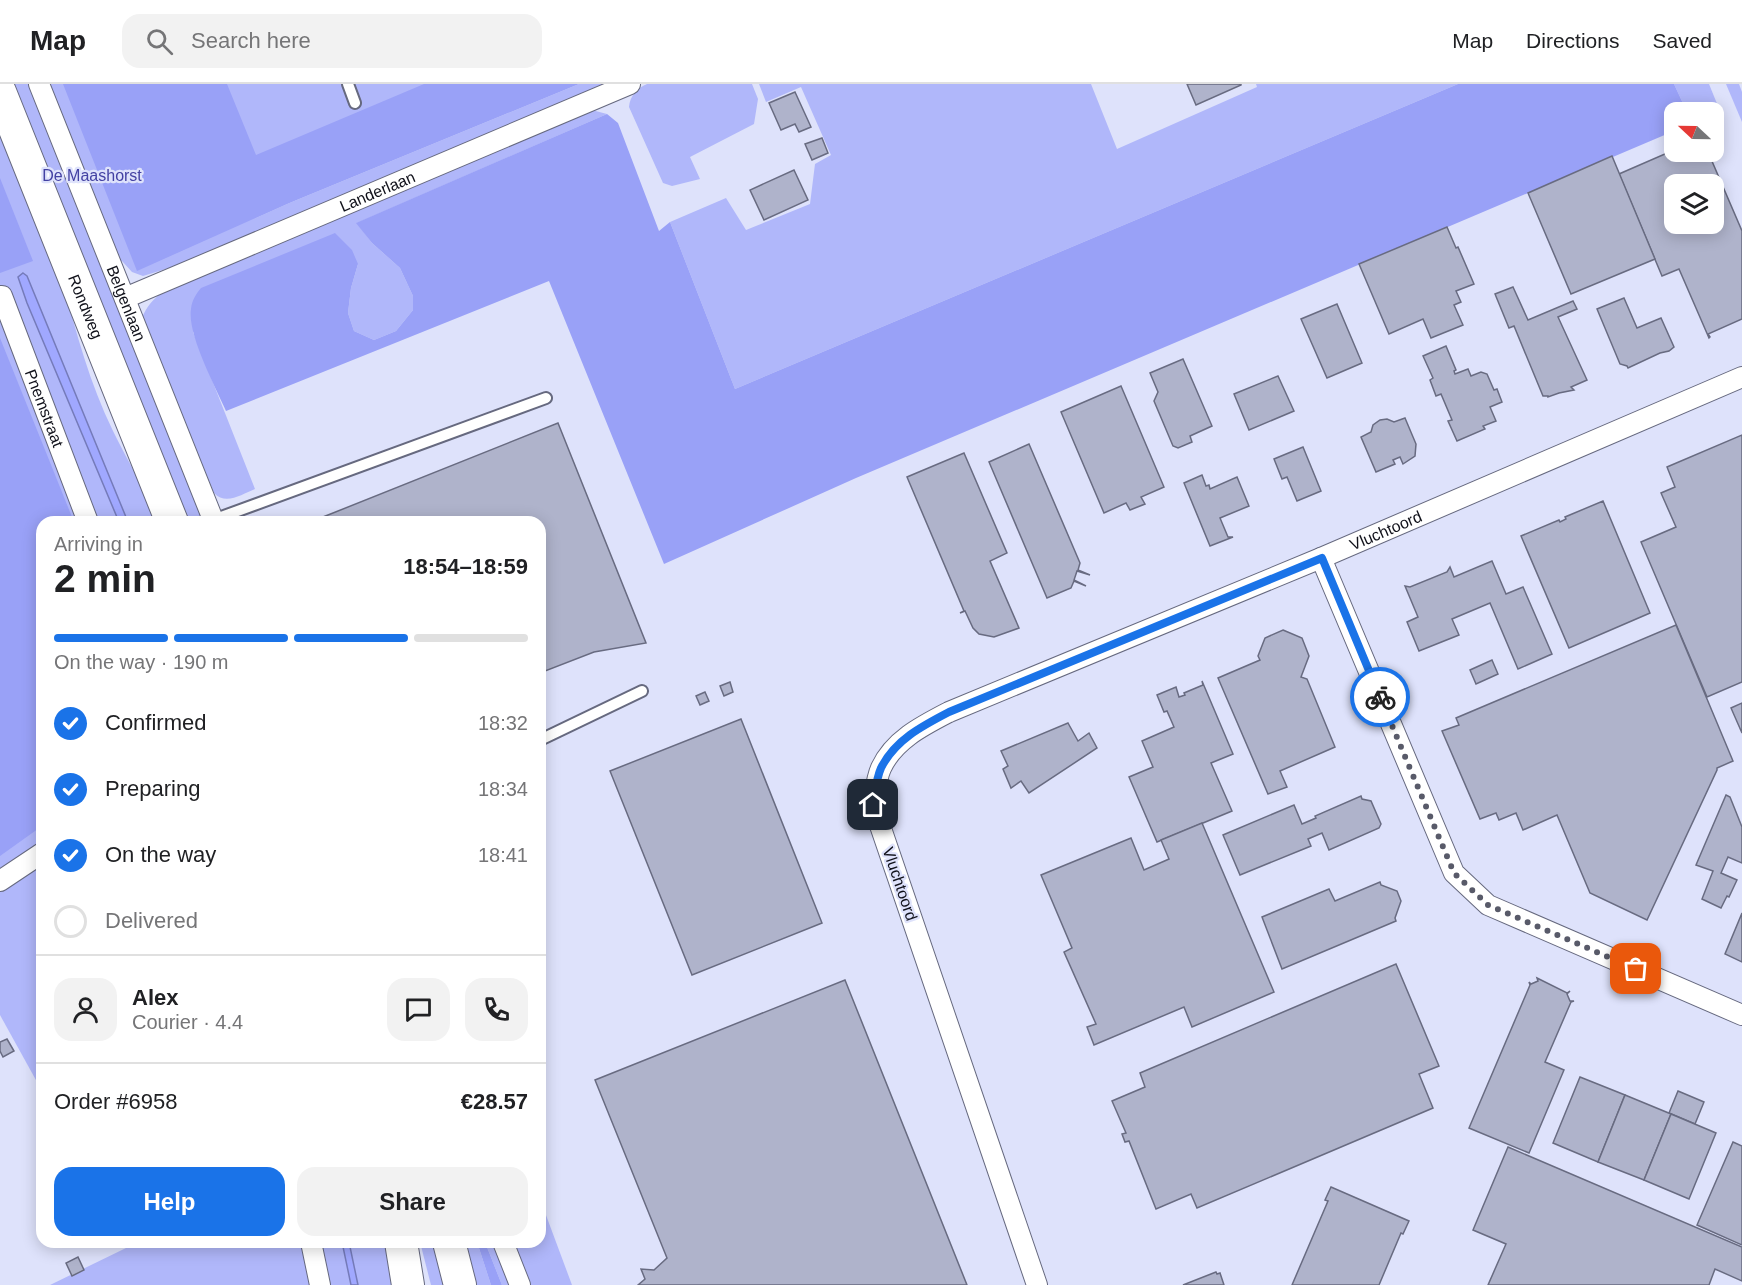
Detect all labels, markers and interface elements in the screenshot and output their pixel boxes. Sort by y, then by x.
search box [122,14,542,68]
text: Map [30,25,86,56]
icon: search [143,25,176,58]
text: Search here [191,28,311,53]
text: Map [1452,29,1493,52]
text: Directions [1526,29,1619,52]
text: Saved [1652,29,1712,52]
north arrow [1664,102,1724,162]
map controls [1664,102,1724,234]
park label: De Maashorst [42,167,142,184]
street label: Landerlaan [337,168,417,215]
button: layers [1664,174,1724,234]
street label: Belgenlaan [104,263,149,344]
street label: Rondweg [65,272,106,341]
street label: Pnemstraat [22,367,67,450]
street label: Vluchtoord [1347,507,1424,553]
text: Arriving in [54,533,143,555]
text: 18:54–18:59 [403,554,528,579]
text: 2 min [54,557,156,600]
text: On the way · 190 m [54,651,229,673]
courier [1350,667,1410,727]
icon: bike [1364,681,1397,714]
icon: check [54,707,87,740]
text: Confirmed [105,710,206,735]
text: 18:32 [478,712,528,734]
icon: check [54,773,87,806]
text: Preparing [105,776,200,801]
text: 18:34 [478,778,528,800]
pin [847,779,898,830]
icon: home [856,788,889,821]
icon: check [54,839,87,872]
text: On the way [105,842,216,867]
text: 18:41 [478,844,528,866]
street label: Vluchtoord [880,845,920,923]
text: Delivered [105,908,198,933]
pin [1610,943,1661,994]
icon: bag [1619,952,1652,985]
button: person [54,978,117,1041]
button: chat [387,978,450,1041]
button: phone [465,978,528,1041]
text: Alex [132,985,178,1010]
text: Courier · 4.4 [132,1011,243,1033]
text: Order #6958 [54,1089,178,1114]
text: €28.57 [461,1089,528,1114]
button: Help [54,1167,285,1236]
button: Share [297,1167,528,1236]

